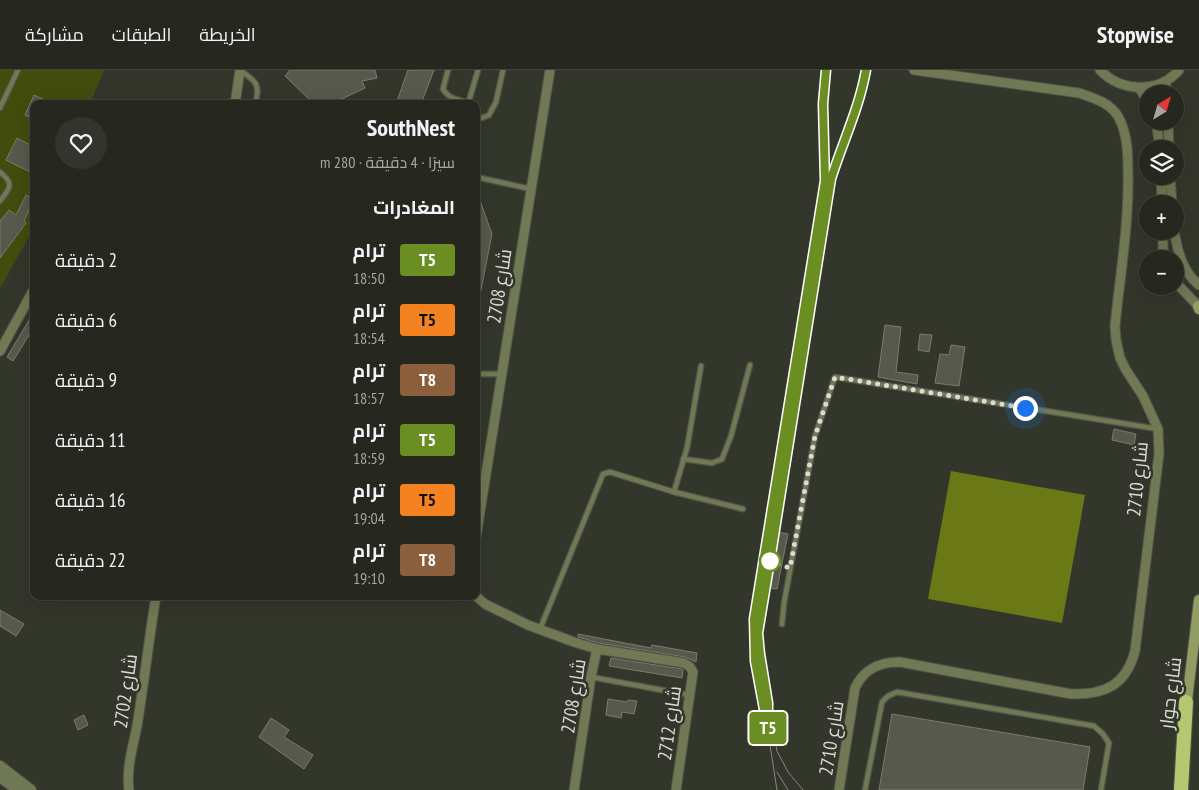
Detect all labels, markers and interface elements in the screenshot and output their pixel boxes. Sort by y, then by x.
text: Stopwise [1097,19,1174,50]
text: مشاركة [25,23,84,46]
text: الطبقات [112,23,171,46]
text: الخريطة [199,23,256,46]
north arrow [1139,85,1184,130]
map controls [1139,85,1184,295]
text: SouthNest [367,112,455,143]
button: heart [55,117,107,169]
button: layers [1139,140,1184,185]
text: سيرًا · 4 دقيقة · 280 m [320,152,455,172]
text: المغادرات [373,195,455,219]
button: + [1139,195,1184,240]
text: ترام [353,238,385,262]
street label: شارع 2708 [481,247,519,325]
text: 2 دقيقة [55,248,117,272]
text: T5 [419,248,436,271]
button: − [1139,250,1184,295]
text: 18:50 [353,268,385,288]
text: ترام [353,298,385,322]
text: 6 دقيقة [55,308,117,332]
text: T5 [419,308,436,331]
text: 18:54 [353,328,385,348]
text: ترام [353,358,385,382]
text: 9 دقيقة [55,368,117,392]
text: T8 [419,368,436,391]
text: 18:57 [353,388,385,408]
your location [1013,396,1038,421]
text: ترام [353,418,385,442]
text: 11 دقيقة [55,428,126,452]
text: T5 [419,428,436,451]
street label: شارع 2710 [1121,440,1155,518]
text: 18:59 [353,448,385,468]
text: ترام [353,478,385,502]
text: 16 دقيقة [55,488,126,512]
text: T5 [419,488,436,511]
text: 19:04 [353,508,385,528]
text: ترام [353,538,385,562]
text: 22 دقيقة [55,548,126,572]
text: T8 [419,548,436,571]
unlabelled marker [759,550,781,572]
text: 19:10 [353,568,385,588]
street label: شارع 2702 [108,652,144,730]
street label: شارع حوار [1154,656,1188,732]
street label: شارع 2708 [555,657,593,735]
street label: شارع 2712 [652,684,688,762]
street label: شارع 2710 [813,699,851,777]
line badge: T5 [746,712,790,744]
text: T5 [759,716,777,739]

